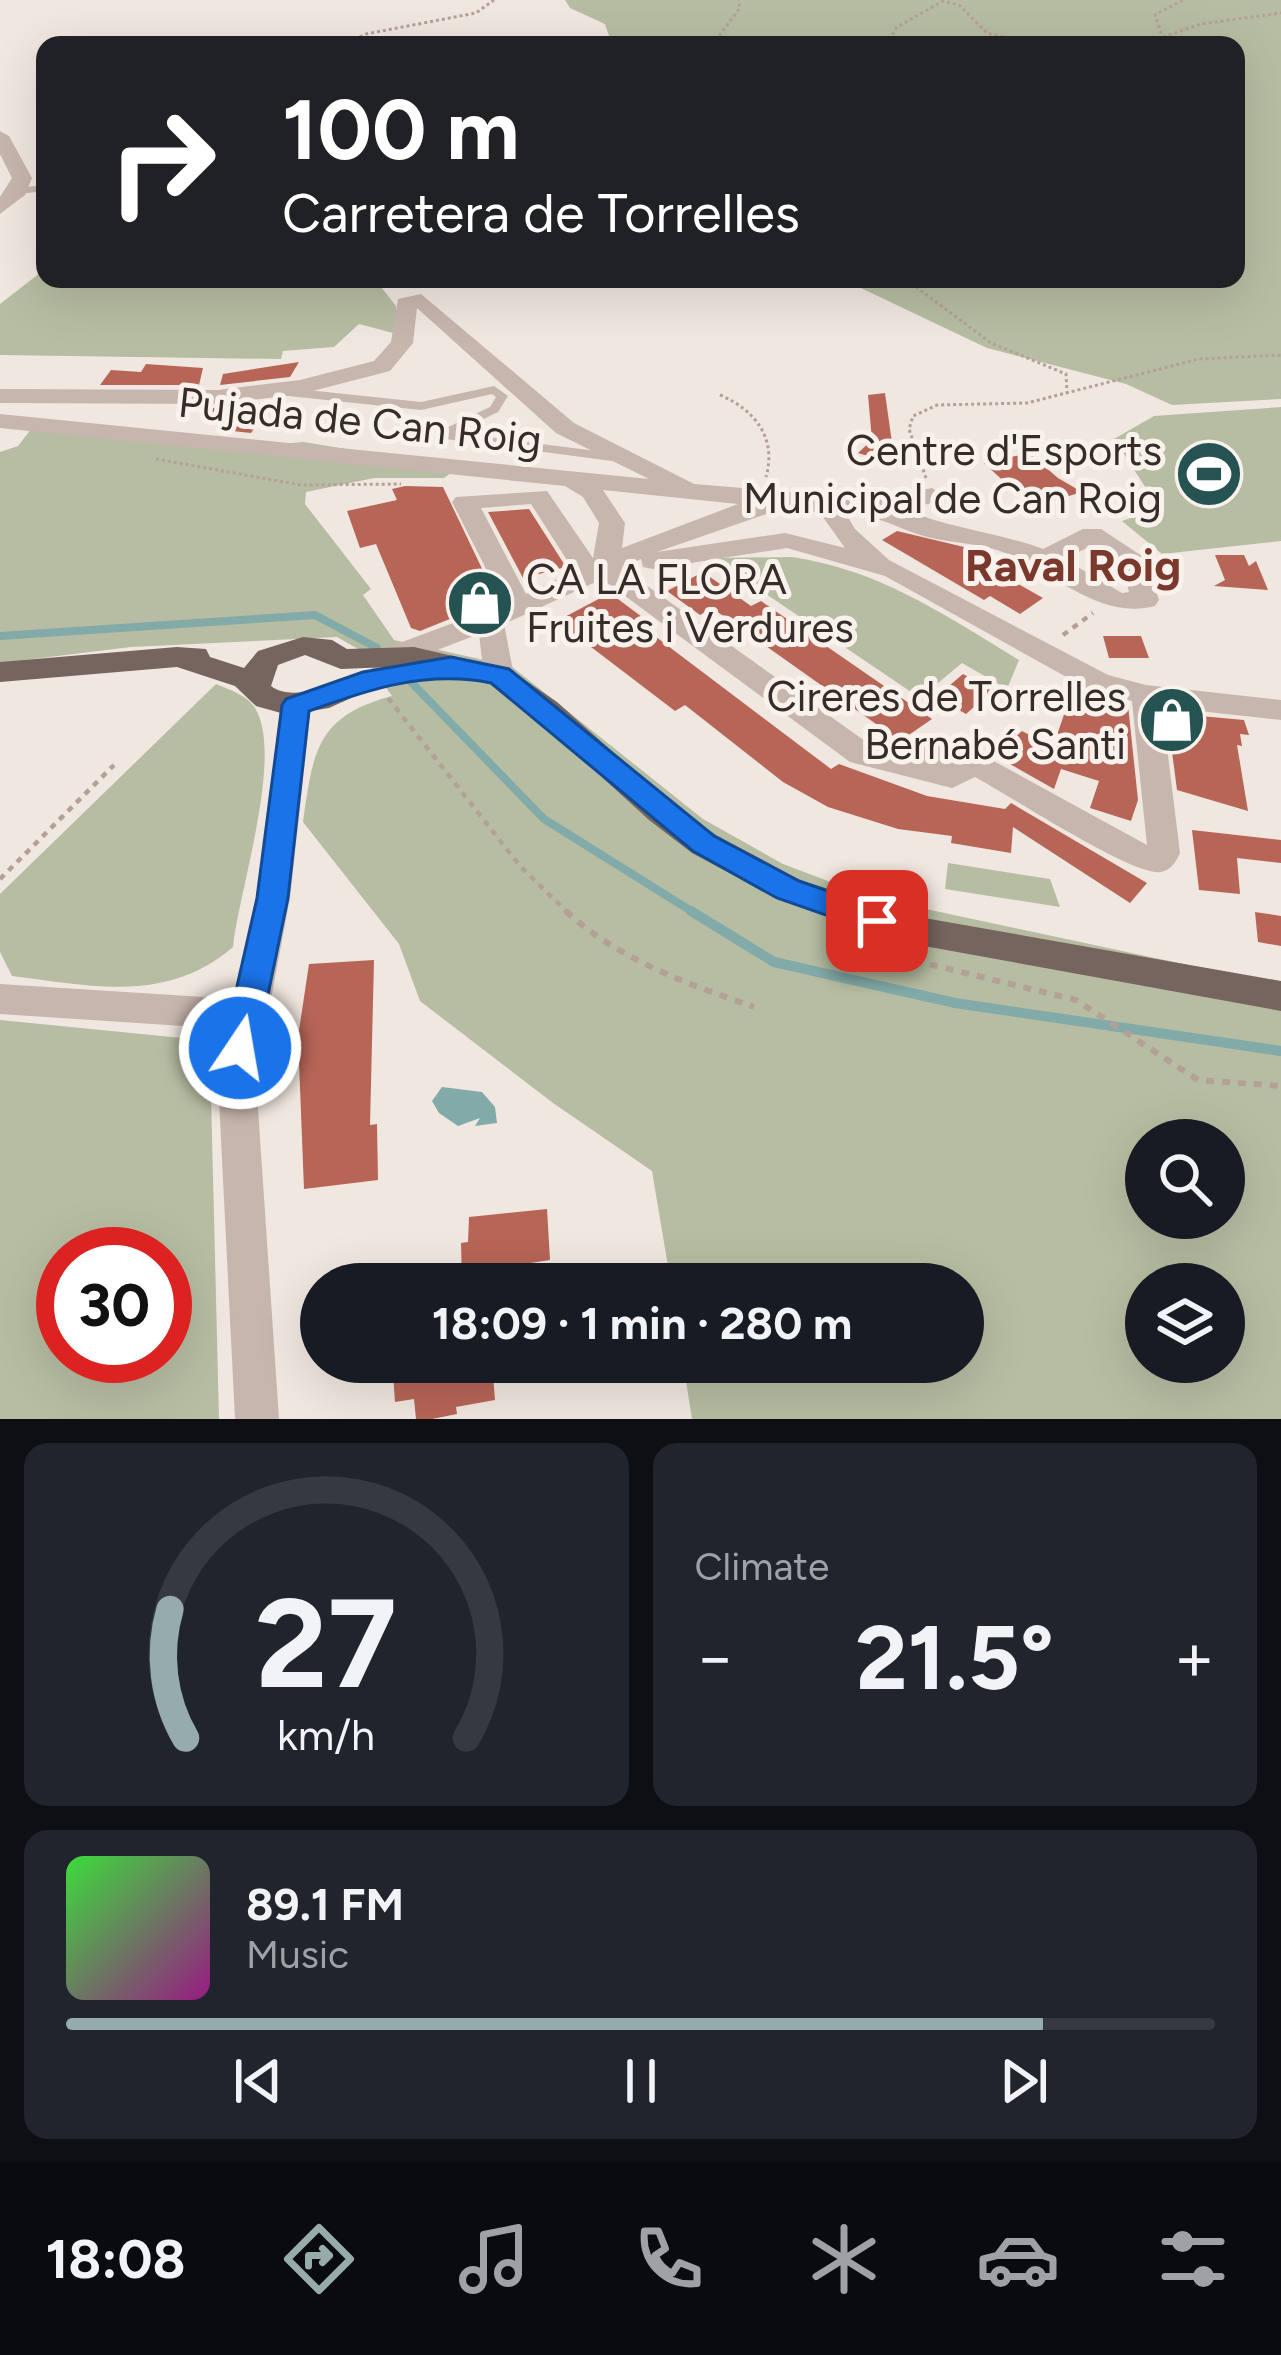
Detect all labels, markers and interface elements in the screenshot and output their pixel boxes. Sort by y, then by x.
text: 100 m [282,79,520,180]
icon: right [84,84,240,240]
text: Carretera de Torrelles [282,181,800,246]
street label: Pujada de Can Roig [176,377,544,465]
place label: Centre d'Esports Municipal de Can Roig [743,425,1162,524]
sports icon: Centre d'Esports Municipal de Can Roig [1174,439,1244,509]
district label: Raval Roig [965,538,1181,592]
place label: CA LA FLORA Fruites i Verdures [526,554,854,653]
shop icon: CA LA FLORA Fruites i Verdures [445,568,515,638]
place label: Cireres de Torrelles Bernabé Santi [767,671,1126,770]
shop icon: Cireres de Torrelles Bernabé Santi [1137,685,1207,755]
pin [826,870,928,972]
icon: arrive [844,888,910,954]
position arrow [177,985,303,1111]
map controls [1125,1119,1245,1383]
button: search [1125,1119,1245,1239]
speed limit sign: 30 [36,1227,192,1383]
button: layers [1125,1263,1245,1383]
text: 18:09 · 1 min · 280 m [432,1296,852,1350]
text: Climate [695,1543,829,1590]
text: 27 [255,1568,397,1718]
text: 21.5° [855,1603,1054,1712]
text: − [695,1617,736,1697]
text: + [1174,1617,1215,1697]
text: km/h [277,1708,375,1760]
text: 89.1 FM [246,1877,404,1931]
text: Music [246,1931,349,1978]
icon: previous [225,2048,291,2114]
icon: pause [608,2048,674,2114]
icon: next [991,2048,1057,2114]
icon: directions [277,2217,361,2301]
icon: music [452,2217,536,2301]
icon: phone [627,2217,711,2301]
icon: climate [802,2217,886,2301]
icon: car [976,2217,1060,2301]
icon: filters [1151,2217,1235,2301]
text: 18:08 [45,2227,186,2292]

